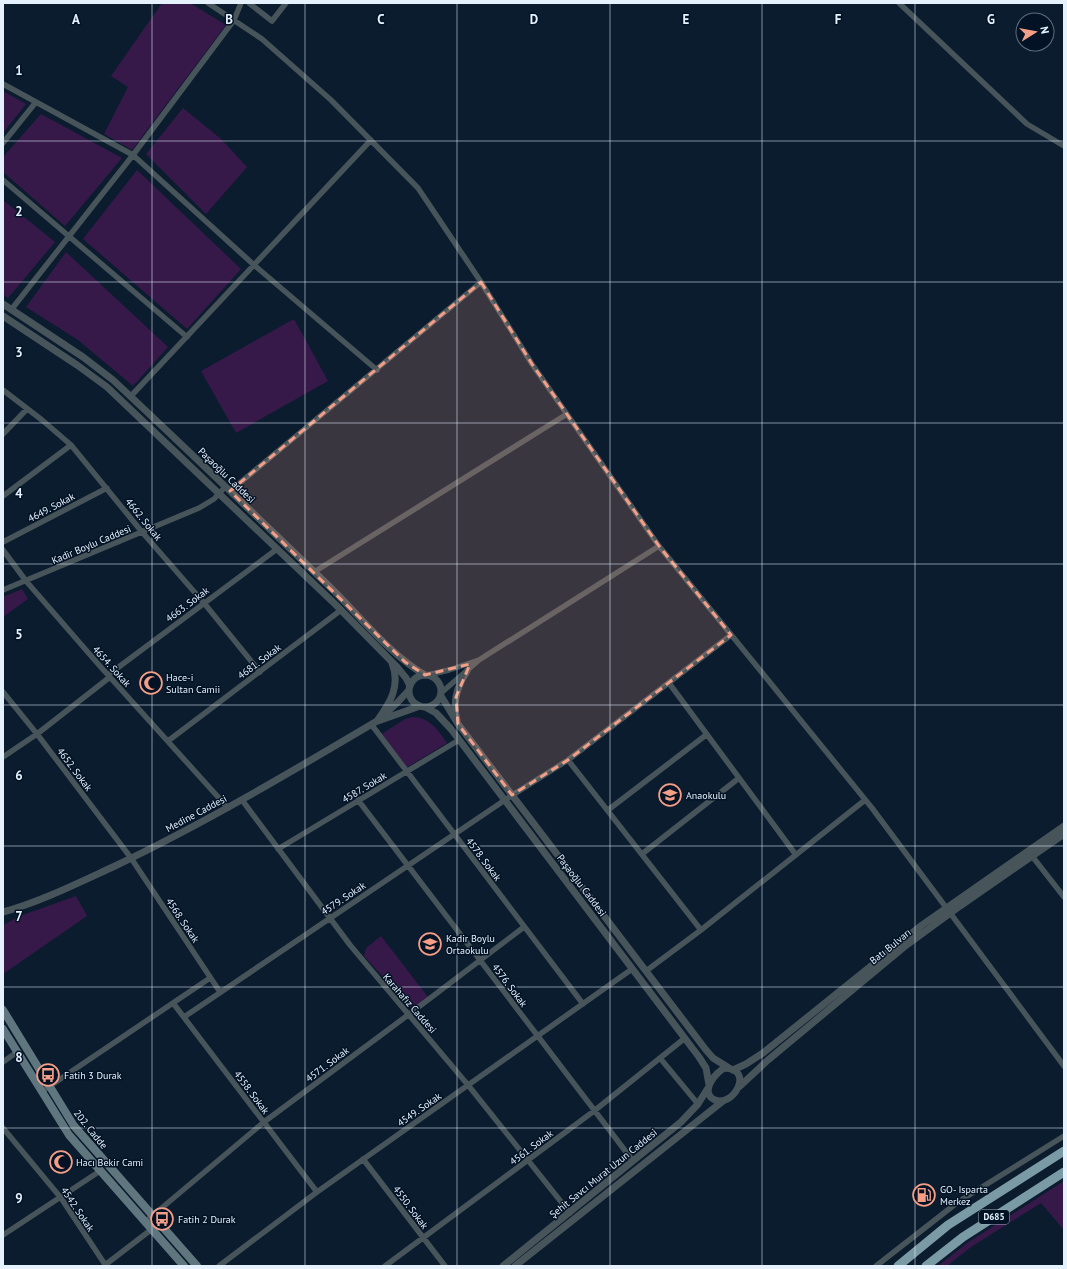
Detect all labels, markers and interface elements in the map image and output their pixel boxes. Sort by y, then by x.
text: A [72,11,80,28]
text: B [225,11,233,28]
text: C [377,11,385,28]
text: D [530,11,538,28]
text: E [683,11,690,28]
text: F [835,11,842,28]
text: G [987,11,995,28]
north arrow [1015,12,1055,52]
text: N [1037,25,1052,35]
text: 1 [15,62,23,79]
text: 2 [15,203,23,220]
text: 3 [15,344,23,361]
street label: Paşaoğlu Caddesi [195,445,258,506]
text: 4 [15,485,23,502]
street label: 4649. Sokak [26,490,77,525]
street label: 4662. Sokak [122,495,165,543]
street label: Kadir Boylu Caddesi [50,522,133,567]
street label: 4663. Sokak [163,584,212,625]
text: 5 [15,626,23,643]
street label: 4681. Sokak [235,641,284,682]
street label: 4654. Sokak [90,643,134,690]
mosque icon: Hace-i Sultan Camii [138,670,164,696]
place label: Hace-i Sultan Camii [166,671,220,696]
street label: 4652. Sokak [54,745,95,794]
text: 6 [15,767,23,784]
street label: 4587. Sokak [340,769,389,806]
school or university icon: Anaokulu [657,782,683,808]
place label: Anaokulu [686,789,726,802]
street label: Medine Caddesi [163,792,229,835]
street label: 4578. Sokak [463,835,504,884]
street label: Paşaoğlu Caddesi [554,852,609,919]
street label: 4579. Sokak [318,879,368,918]
street label: 4568. Sokak [163,895,202,945]
text: 7 [15,908,23,925]
street label: Batı Bulvarı [867,926,914,967]
school or university icon: Kadir Boylu Ortaokulu [417,931,443,957]
place label: Kadir Boylu Ortaokulu [446,932,495,957]
street label: 4576. Sokak [489,961,530,1010]
street label: Karahafız Caddesi [380,971,439,1036]
street label: 4571. Sokak [303,1044,352,1085]
text: 8 [15,1049,23,1066]
bus stop icon: Fatih 3 Durak [35,1062,61,1088]
street label: 4558. Sokak [231,1068,272,1117]
place label: Fatih 3 Durak [64,1069,122,1082]
street label: 4549. Sokak [395,1089,444,1129]
street label: 202. Cadde [71,1107,110,1152]
street label: Şehit Savcı Murat Uzun Caddesi [547,1126,660,1221]
street label: 4561. Sokak [507,1127,556,1168]
mosque icon: Hacı Bekir Cami [48,1149,74,1175]
place label: Hacı Bekir Cami [76,1156,143,1169]
fuel station icon: GO- Isparta Merkez [911,1182,937,1208]
street label: 4550. Sokak [390,1183,431,1232]
place label: GO- Isparta Merkez [940,1183,988,1208]
street label: 4542. Sokak [58,1184,97,1234]
text: 9 [15,1190,23,1207]
bus stop icon: Fatih 2 Durak [149,1206,175,1232]
road number: D685 [979,1210,1009,1224]
place label: Fatih 2 Durak [178,1213,236,1226]

